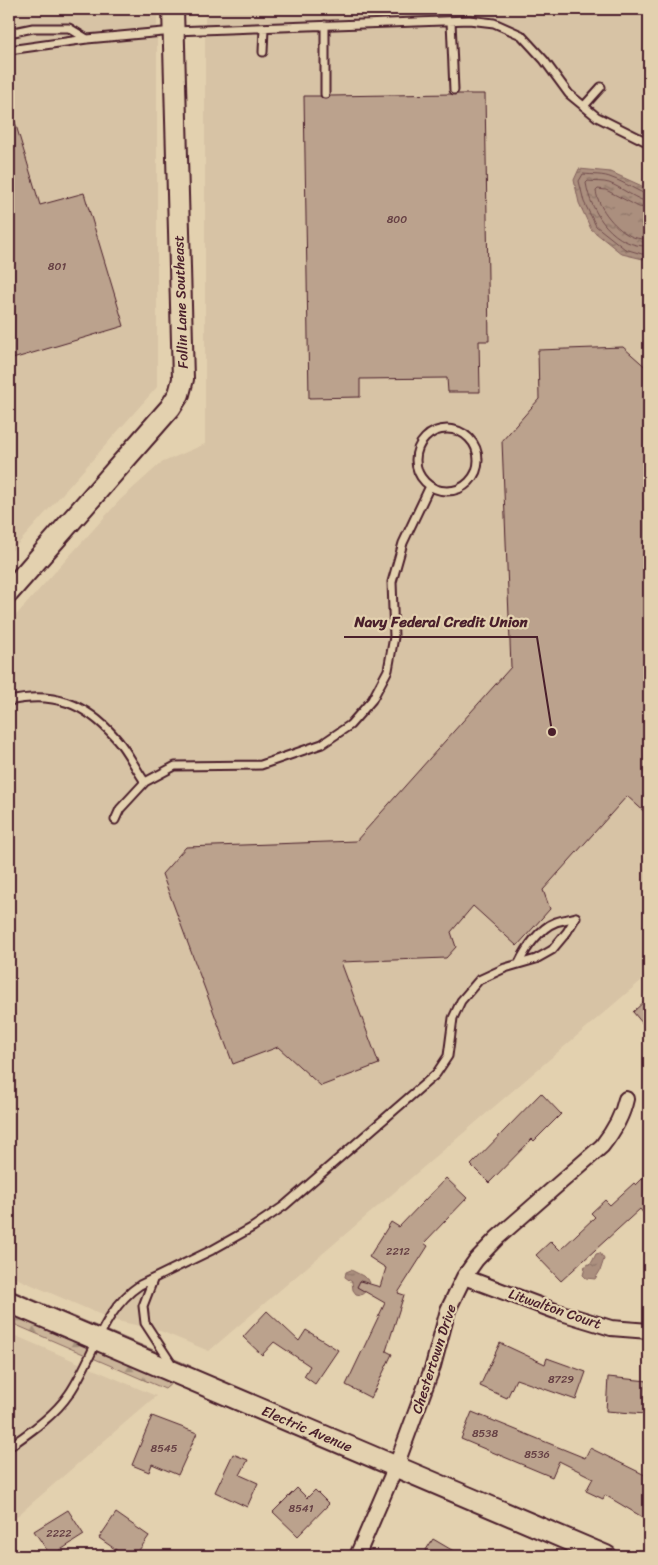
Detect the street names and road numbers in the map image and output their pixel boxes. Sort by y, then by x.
street label: Follin Lane Southeast [166,235,196,369]
street label: Litwalton Court [505,1281,605,1337]
street label: Chestertown Drive [405,1301,463,1417]
street label: Electric Avenue [258,1399,356,1459]

